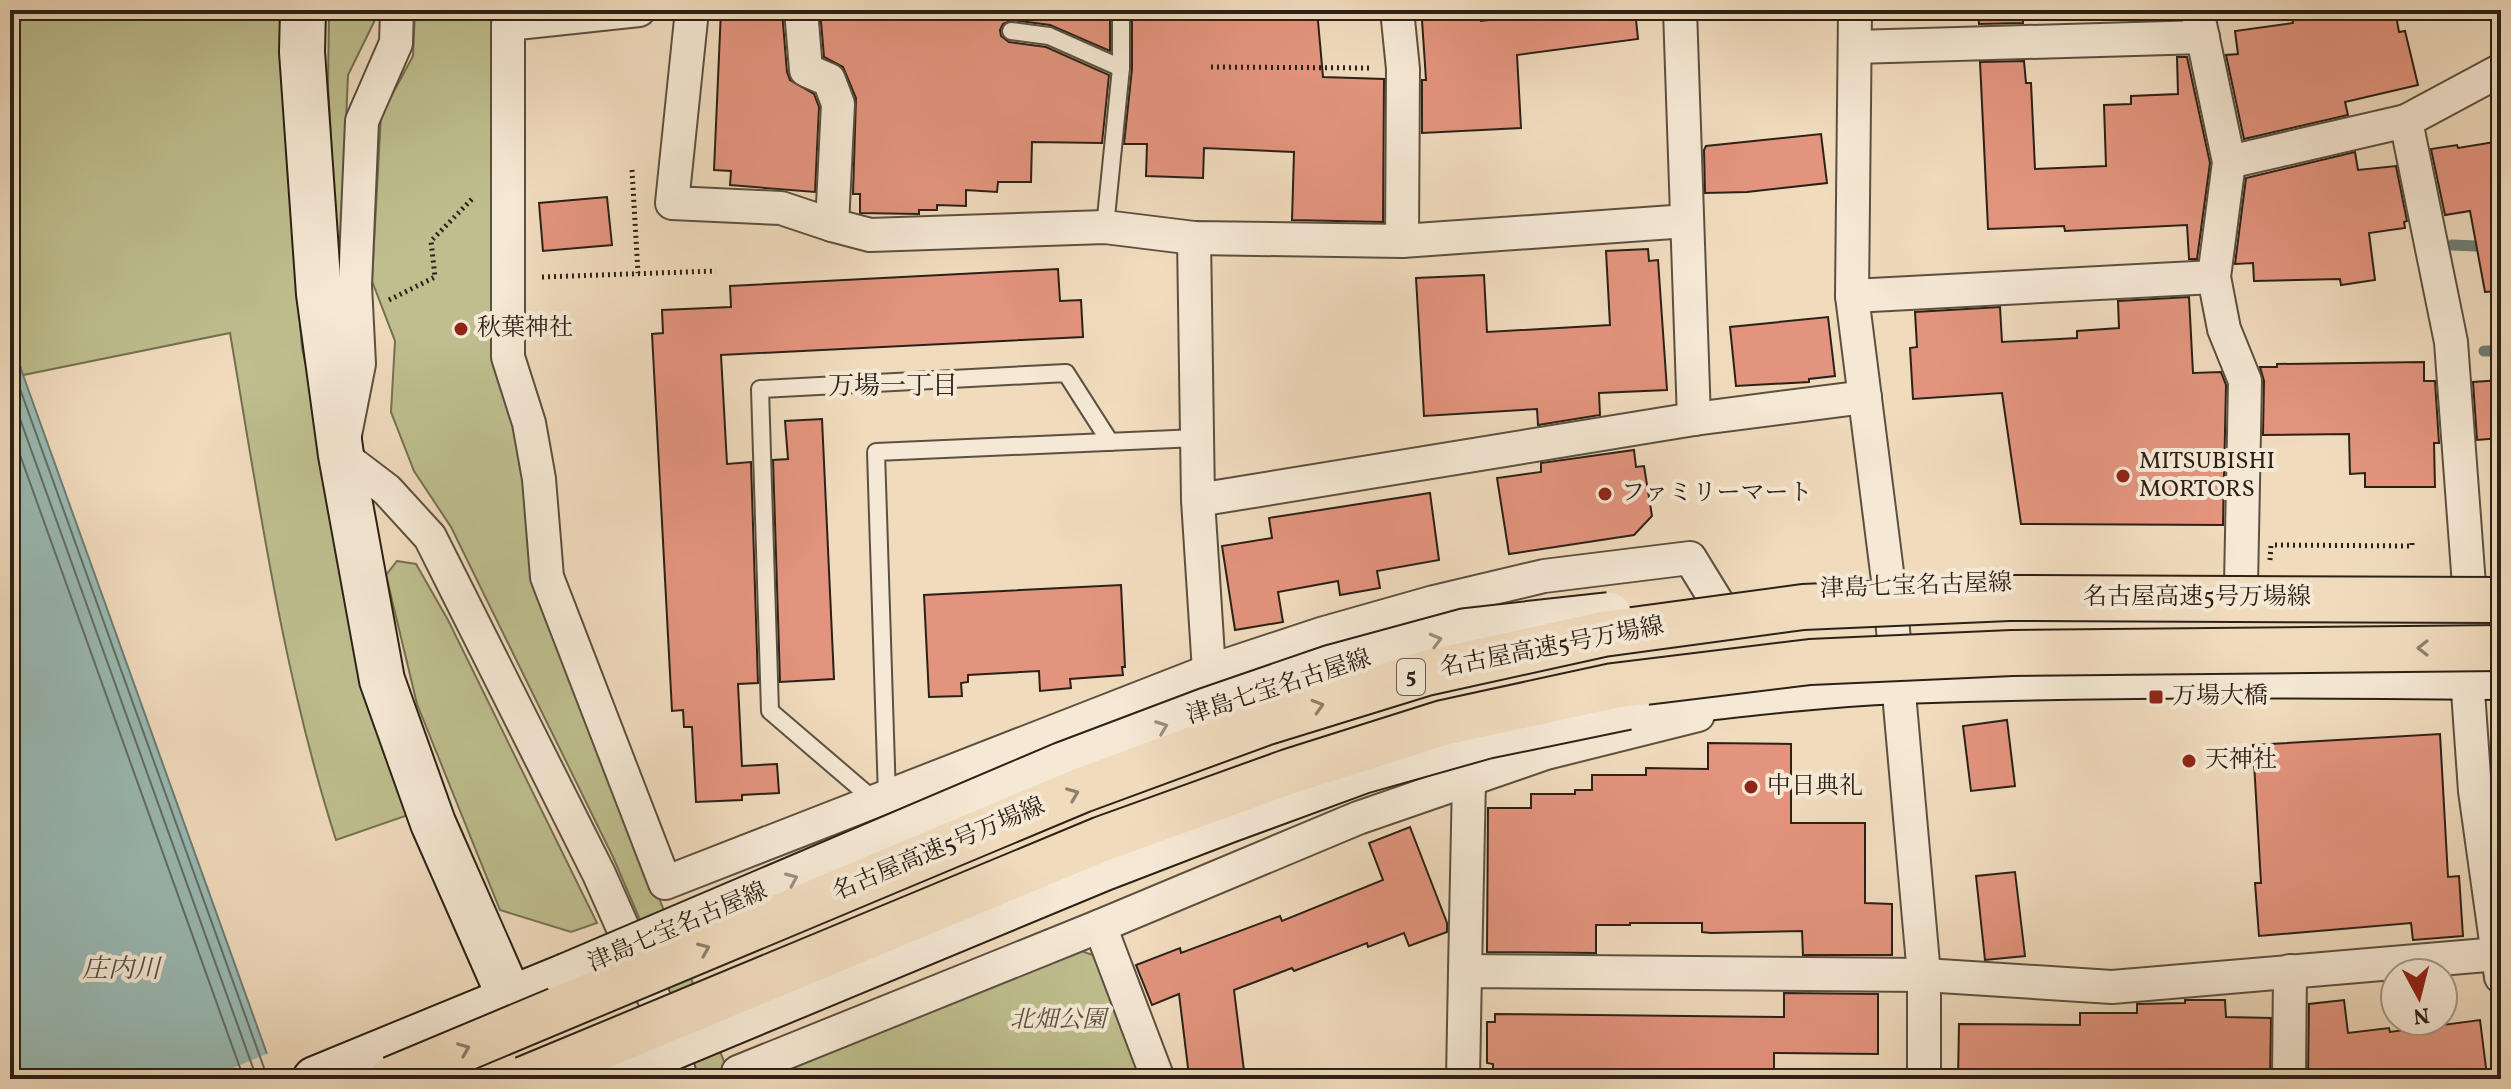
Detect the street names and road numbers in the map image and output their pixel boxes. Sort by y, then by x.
street label: 津島七宝名古屋線 [1819,567,2013,607]
street label: 名古屋高速5号万場線 [2083,581,2311,615]
street label: 名古屋高速5号万場線 [1437,610,1667,686]
street label: 津島七宝名古屋線 [1182,642,1376,734]
road number: 5 [1397,659,1425,695]
street label: 名古屋高速5号万場線 [828,790,1050,910]
street label: 津島七宝名古屋線 [583,875,773,981]

